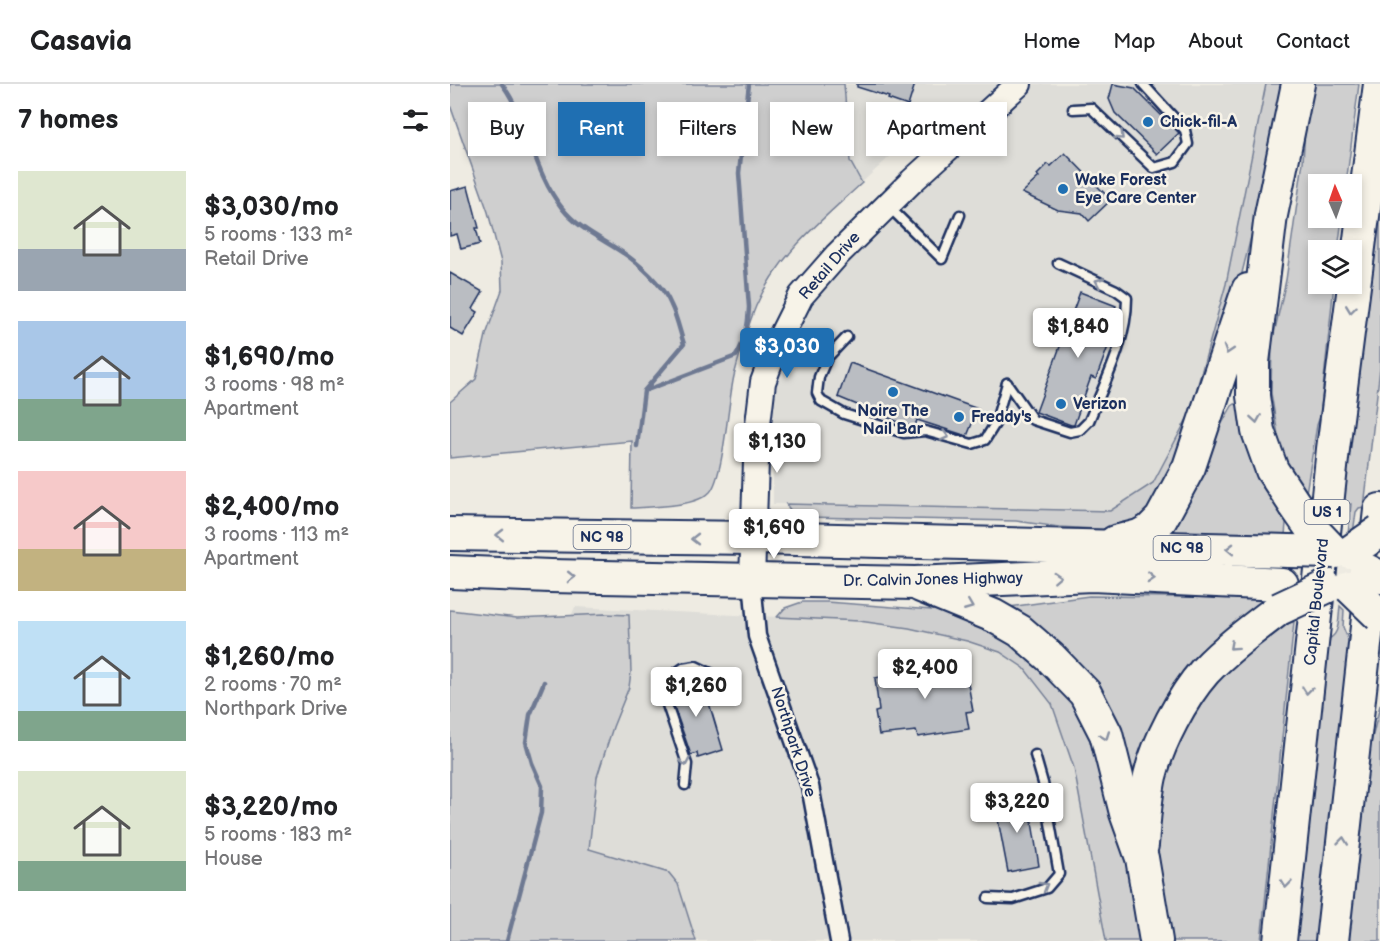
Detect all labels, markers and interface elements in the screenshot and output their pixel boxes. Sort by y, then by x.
text: Casavia [30,25,132,58]
text: Home [1023,29,1080,54]
text: Map [1113,29,1155,54]
text: About [1188,29,1243,54]
text: Contact [1276,29,1350,54]
chip: Buy [468,102,546,156]
chip: Rent [558,102,645,156]
chip: Filters [657,102,758,156]
chip: New [770,102,854,156]
chip: Apartment [866,102,1007,156]
icon: filters [399,104,432,137]
text: 7 homes [18,105,118,136]
place label: Chick-fil-A [1160,113,1237,132]
marker: Chick-fil-A [1141,115,1155,129]
one-way arrow [1113,129,1124,140]
place label: Wake Forest Eye Care Center [1075,171,1197,208]
north arrow [1308,174,1362,228]
map controls [1308,174,1362,294]
marker: Wake Forest Eye Care Center [1056,182,1070,196]
text: $3,030/mo [204,192,339,223]
icon: home [66,195,138,267]
text: 5 rooms · 133 m² [204,223,353,247]
street label: Retail Drive [795,228,865,304]
button: layers [1308,240,1362,294]
text: Retail Drive [204,247,309,271]
one-way arrow [1095,277,1106,289]
one-way arrow [1346,304,1358,313]
pin: $1,840 [1029,308,1127,359]
text: $1,840 [1047,315,1109,339]
pin: $3,030 [738,328,836,379]
text: $3,030 [754,335,820,359]
text: $1,690/mo [204,342,334,373]
one-way arrow [1223,344,1235,355]
icon: home [66,345,138,417]
text: 3 rooms · 98 m² [204,373,345,397]
marker: Noire The Nail Bar [886,385,900,399]
place label: Verizon [1073,395,1127,414]
text: Apartment [204,397,299,421]
marker: Verizon [1054,397,1068,411]
place label: Noire The Nail Bar [857,402,929,439]
place label: Freddy's [971,408,1032,427]
marker: Freddy's [952,410,966,424]
one-way arrow [1249,413,1262,423]
pin: $1,130 [728,423,826,474]
one-way arrow [939,429,950,441]
text: $1,130 [748,430,806,454]
text: $2,400/mo [204,492,339,523]
icon: home [66,495,138,567]
road number: US 1 [1304,500,1350,524]
pin: $1,690 [725,509,823,560]
text: $1,690 [743,516,805,540]
text: 3 rooms · 113 m² [204,523,349,547]
road number: NC 98 [574,525,630,549]
one-way arrow [496,528,505,541]
one-way arrow [691,532,700,545]
road number: NC 98 [1154,536,1210,560]
street label: Capital Boulevard [1301,538,1333,666]
one-way arrow [1226,543,1235,556]
text: Apartment [204,547,299,571]
street label: Dr. Calvin Jones Highway [843,569,1024,591]
one-way arrow [1053,570,1062,583]
one-way arrow [567,571,576,583]
one-way arrow [1146,572,1155,585]
one-way arrow [962,599,973,611]
one-way arrow [1230,639,1240,650]
text: $1,260/mo [204,642,335,673]
icon: home [66,645,138,717]
pin: $2,400 [876,649,974,700]
text: $2,400 [892,656,958,680]
pin: $1,260 [647,667,745,718]
text: 2 rooms · 70 m² [204,673,342,697]
text: $1,260 [665,674,727,698]
street label: Northpark Drive [766,685,820,800]
one-way arrow [1301,686,1314,695]
text: Northpark Drive [204,697,347,721]
one-way arrow [1098,730,1111,741]
one-way arrow [678,757,690,767]
pin: $3,220 [968,783,1066,834]
text: $3,220 [984,790,1050,814]
text: $3,220/mo [204,792,338,823]
icon: home [66,795,138,867]
text: 5 rooms · 183 m² [204,823,352,847]
one-way arrow [1336,837,1349,846]
text: House [204,847,263,871]
one-way arrow [1280,879,1293,889]
one-way arrow [1038,882,1048,894]

